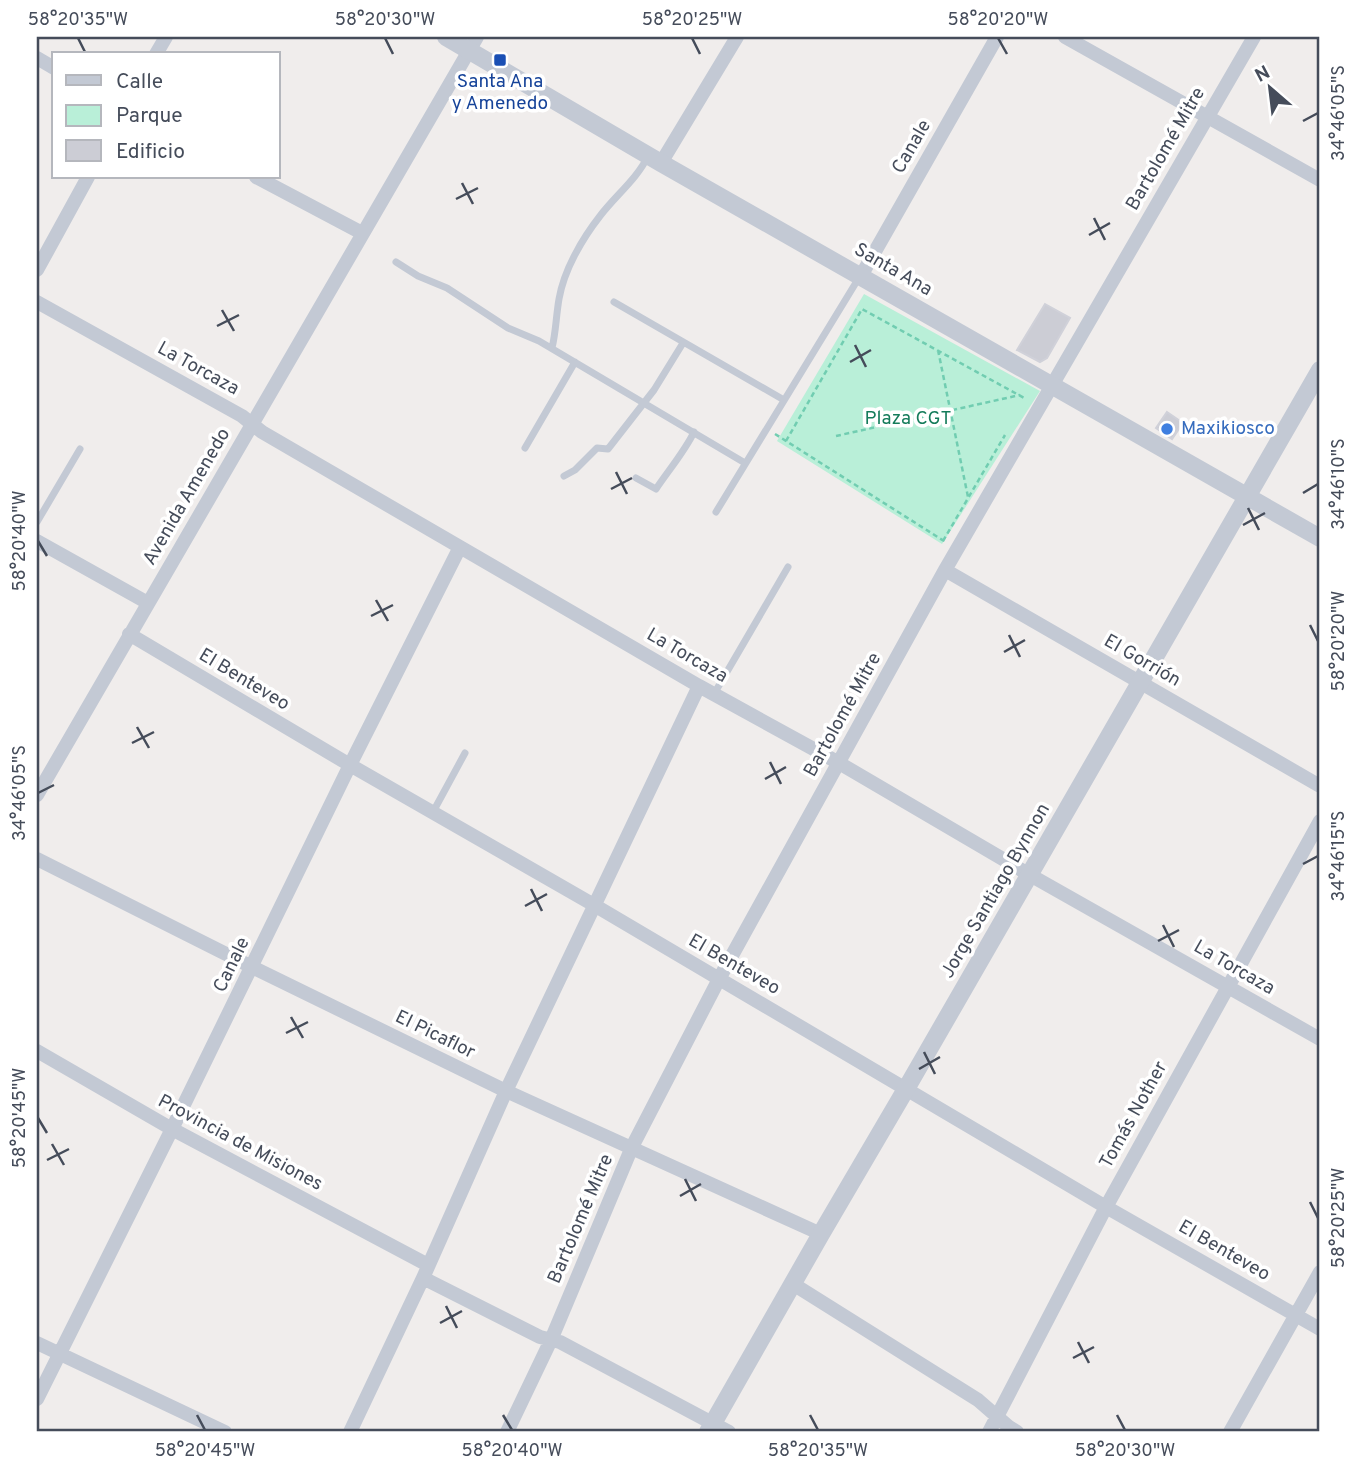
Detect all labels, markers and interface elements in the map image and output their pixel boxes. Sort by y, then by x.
text: 58°20'35"W [28,9,128,32]
text: 58°20'30"W [335,9,435,32]
text: 58°20'25"W [642,9,742,32]
text: 58°20'20"W [948,9,1048,32]
legend [52,52,280,178]
marker: Santa Ana y Amenedo [492,52,508,68]
north arrow [1234,52,1304,122]
text: N [1251,61,1275,89]
text: 34°46'05"S [1328,65,1351,161]
text: Calle [116,69,163,96]
place label: Santa Ana y Amenedo [452,70,548,116]
street label: Bartolomé Mitre [1121,83,1211,215]
text: Parque [116,103,183,130]
street label: Canale [887,116,937,178]
text: Edificio [116,139,185,166]
street label: Santa Ana [850,238,936,302]
street label: La Torcaza [153,337,243,401]
park label: Plaza CGT [864,407,952,431]
place label: Maxikiosco [1181,417,1275,441]
marker: Maxikiosco [1159,421,1175,437]
street label: Avenida Amenedo [138,424,236,570]
text: 34°46'10"S [1328,438,1351,530]
text: 58°20'40"W [9,490,32,592]
text: 58°20'20"W [1328,591,1351,691]
street label: La Torcaza [642,623,732,689]
street label: El Gorrión [1099,629,1185,693]
street label: El Benteveo [194,643,294,717]
street label: Bartolomé Mitre [799,649,887,781]
text: 34°46'05"S [9,745,32,841]
street label: Jorge Santiago Bynnon [936,799,1056,983]
text: 34°46'15"S [1328,810,1351,902]
street label: El Benteveo [684,929,784,1001]
street label: Canale [208,933,256,997]
street label: La Torcaza [1189,935,1279,1001]
street label: El Picaflor [391,1005,480,1065]
street label: Tomás Nother [1095,1057,1174,1173]
text: 58°20'45"W [9,1068,32,1168]
street label: Provincia de Misiones [153,1089,327,1197]
street label: Bartolomé Mitre [543,1151,619,1287]
text: 58°20'25"W [1328,1168,1351,1268]
street label: El Benteveo [1174,1215,1274,1287]
text: 58°20'45"W [155,1440,255,1463]
text: 58°20'40"W [461,1440,563,1463]
text: 58°20'35"W [768,1440,868,1463]
text: 58°20'30"W [1075,1440,1175,1463]

